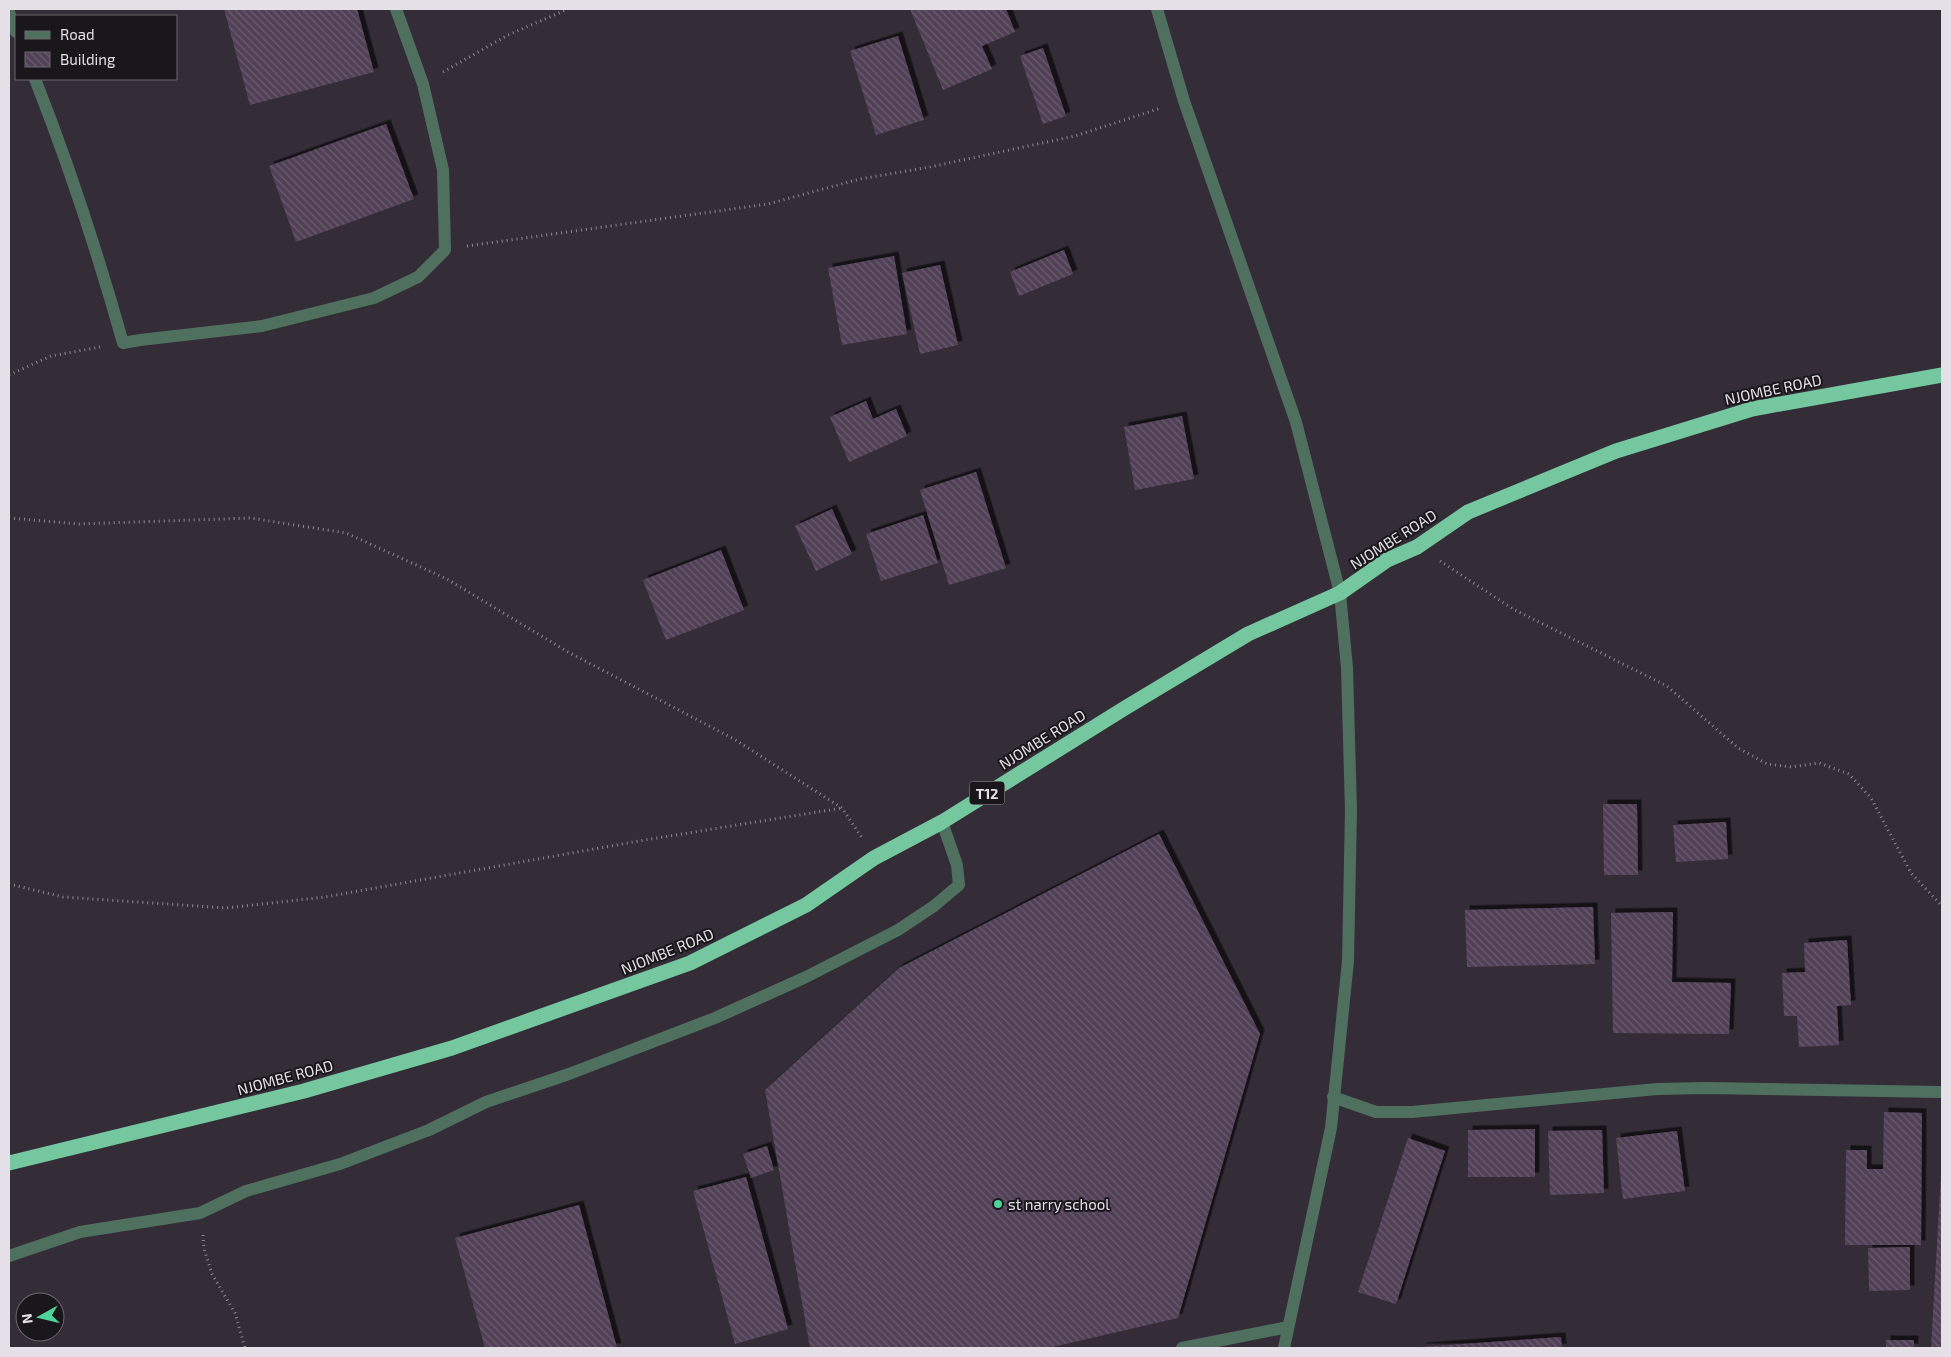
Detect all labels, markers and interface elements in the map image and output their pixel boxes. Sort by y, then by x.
legend [15,15,178,80]
text: Road [60,25,95,43]
text: Building [60,50,116,68]
street label: NJOMBE ROAD [1723,370,1823,408]
street label: NJOMBE ROAD [1346,505,1440,573]
street label: NJOMBE ROAD [995,705,1089,773]
road number: T12 [970,781,1004,804]
street label: NJOMBE ROAD [618,924,716,978]
street label: NJOMBE ROAD [235,1056,335,1098]
place label: st narry school [1008,1195,1110,1213]
marker: st narry school [992,1198,1004,1210]
north arrow [15,1292,65,1342]
text: N [18,1313,36,1325]

